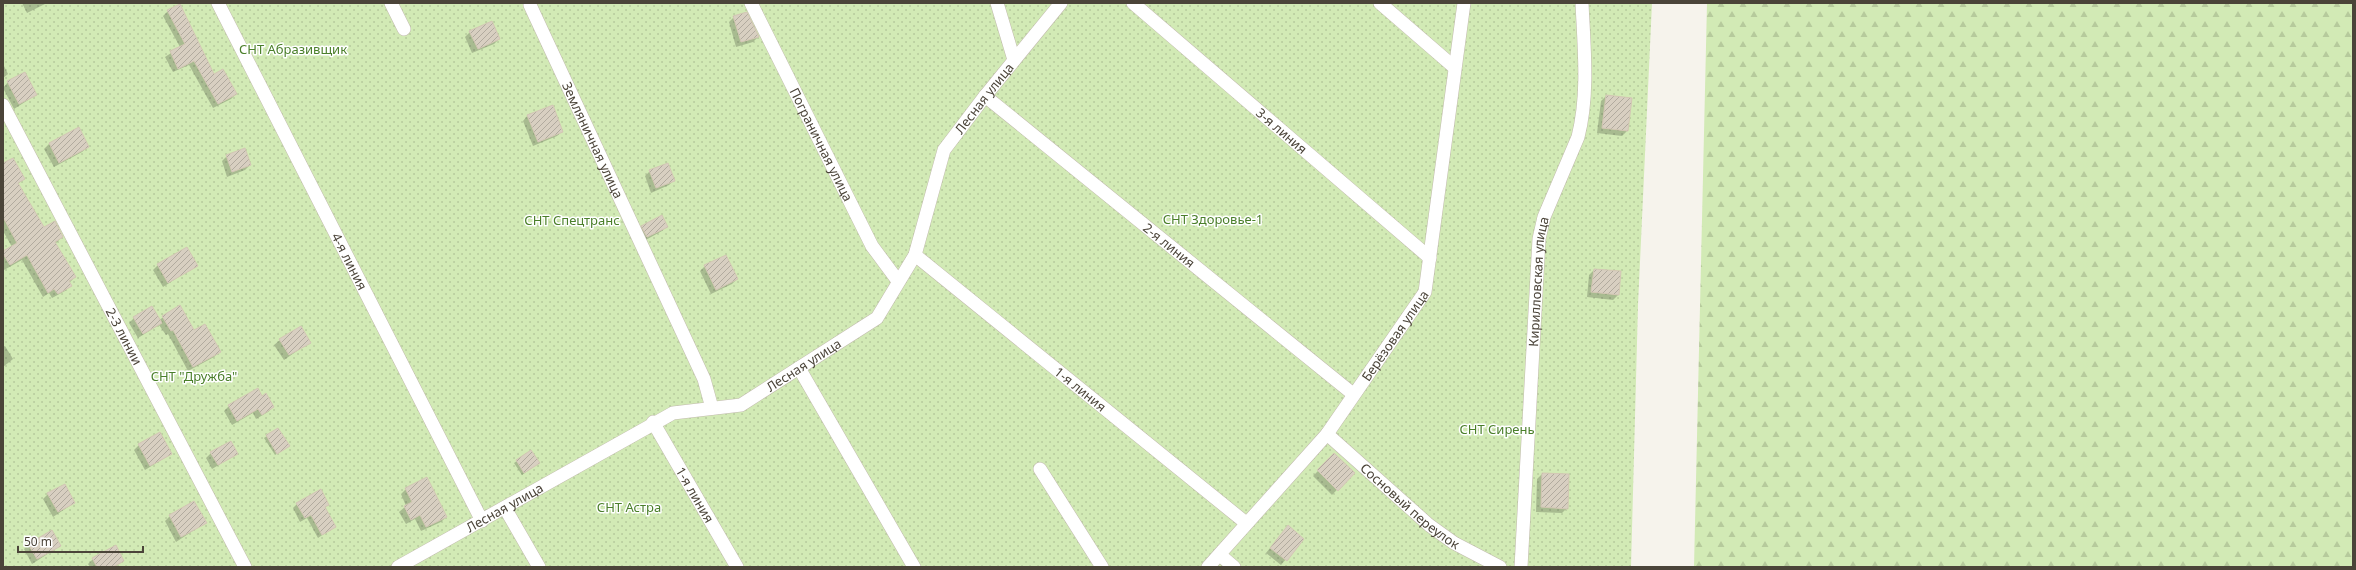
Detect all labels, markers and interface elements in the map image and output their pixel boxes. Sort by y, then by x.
park label: СНТ Абразивщик [239,40,347,58]
street label: Лесная улица [950,59,1018,137]
street label: Земляничная улица [558,79,628,201]
street label: Пограничная улица [786,85,857,204]
street label: 3-я линия [1252,104,1311,158]
park label: СНТ Здоровье-1 [1163,210,1263,228]
park label: СНТ Спецтранс [524,211,620,229]
street label: Кирилловская улица [1524,215,1553,347]
street label: 2-я линия [1139,219,1199,272]
street label: 4-я линия [328,230,372,293]
street label: Берёзовая улица [1357,287,1433,385]
street label: 2-3 линии [102,304,147,368]
street label: Лесная улица [763,334,845,396]
street label: 1-я линия [1051,363,1110,415]
park label: СНТ "Дружба" [151,367,237,385]
park label: СНТ Сирень [1459,420,1535,438]
street label: Сосновый переулок [1356,459,1463,553]
street label: 1-я линия [672,463,718,526]
street label: Лесная улица [463,479,546,536]
park label: СНТ Астра [597,498,661,516]
scale bar [18,528,143,554]
text: 50 m [24,533,52,550]

